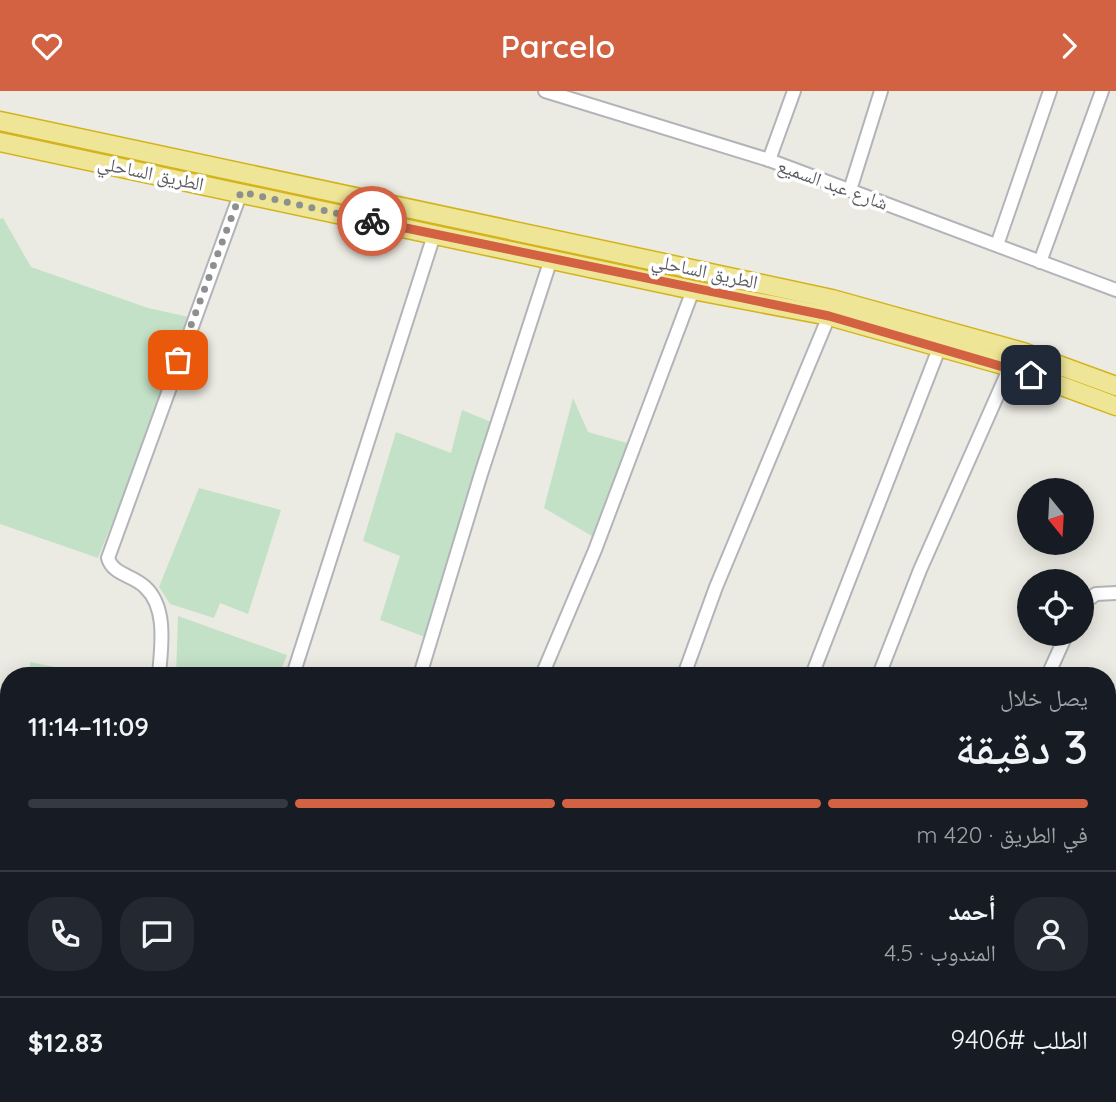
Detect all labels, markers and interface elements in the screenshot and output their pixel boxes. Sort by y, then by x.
text: Parcelo [501,26,615,66]
icon: heart [28,27,66,65]
icon: forward [1050,27,1088,65]
street label: الطريق الساحلي [95,150,206,200]
street label: شارع عبد السميع [774,153,891,216]
courier [337,186,407,256]
icon: bike [353,202,391,240]
street label: الطريق الساحلي [649,248,760,298]
pin [148,330,208,390]
icon: bag [159,341,197,379]
pin [1001,345,1061,405]
icon: home [1012,356,1050,394]
north arrow [1017,478,1094,555]
map controls [1017,478,1094,646]
button: locate [1017,569,1094,646]
text: يصل خلال [1000,683,1088,712]
text: 11:09–11:14 [28,710,149,743]
text: 3 دقيقة [955,718,1088,776]
text: في الطريق · 420 m [917,820,1088,849]
text: أحمد [948,894,996,927]
button: phone [28,897,102,971]
button: chat [120,897,194,971]
button: person [1014,897,1088,971]
text: المندوب · 4.5 [884,938,996,967]
text: الطلب #9406 [951,1023,1088,1056]
text: $12.83 [28,1026,103,1059]

